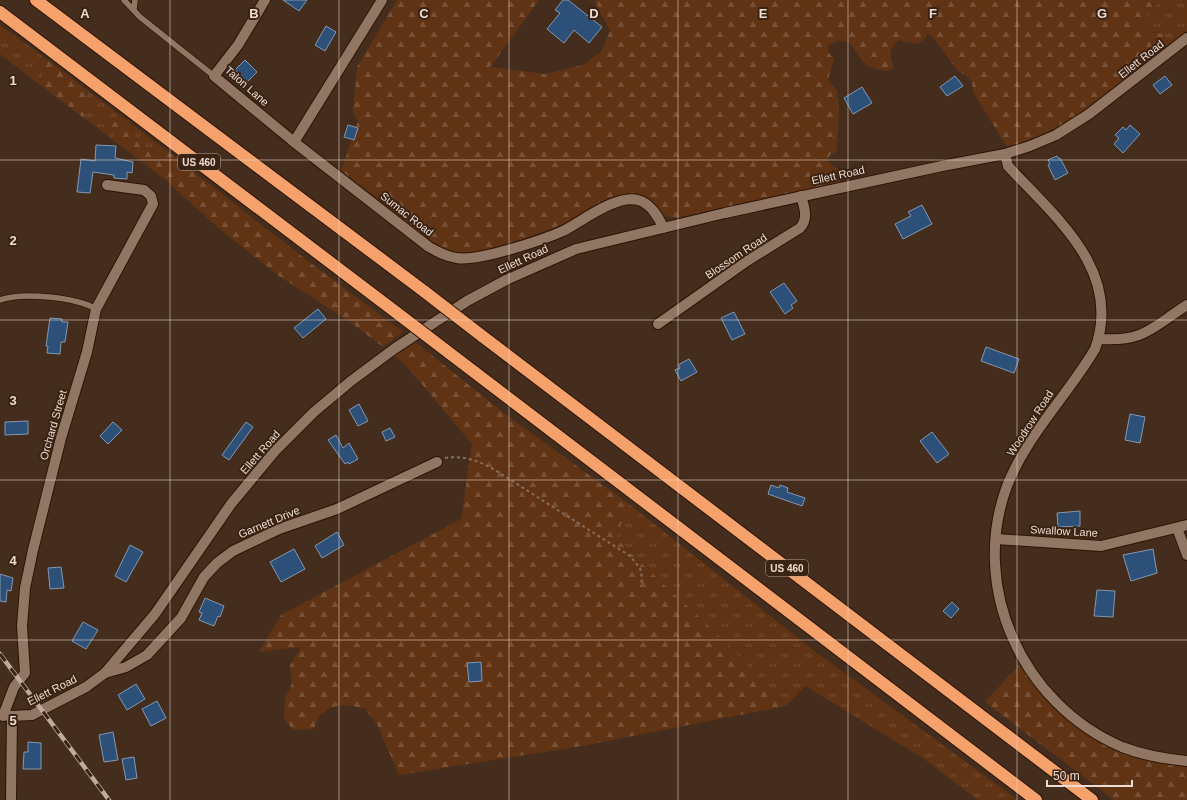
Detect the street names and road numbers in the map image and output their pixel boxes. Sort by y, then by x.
street label: Ellett Road [1116,38,1166,80]
street label: Talon Lane [223,64,271,108]
road number: US 460 [178,154,220,170]
street label: Ellett Road [810,164,866,186]
street label: Sumac Road [378,190,436,238]
street label: Blossom Road [703,231,769,281]
street label: Ellett Road [496,242,550,276]
street label: Woodrow Road [1004,388,1056,458]
street label: Orchard Street [37,389,69,461]
street label: Ellett Road [238,428,282,476]
street label: Garnett Drive [237,504,301,540]
street label: Swallow Lane [1030,523,1098,539]
road number: US 460 [766,560,808,576]
street label: Ellett Road [25,672,79,708]

